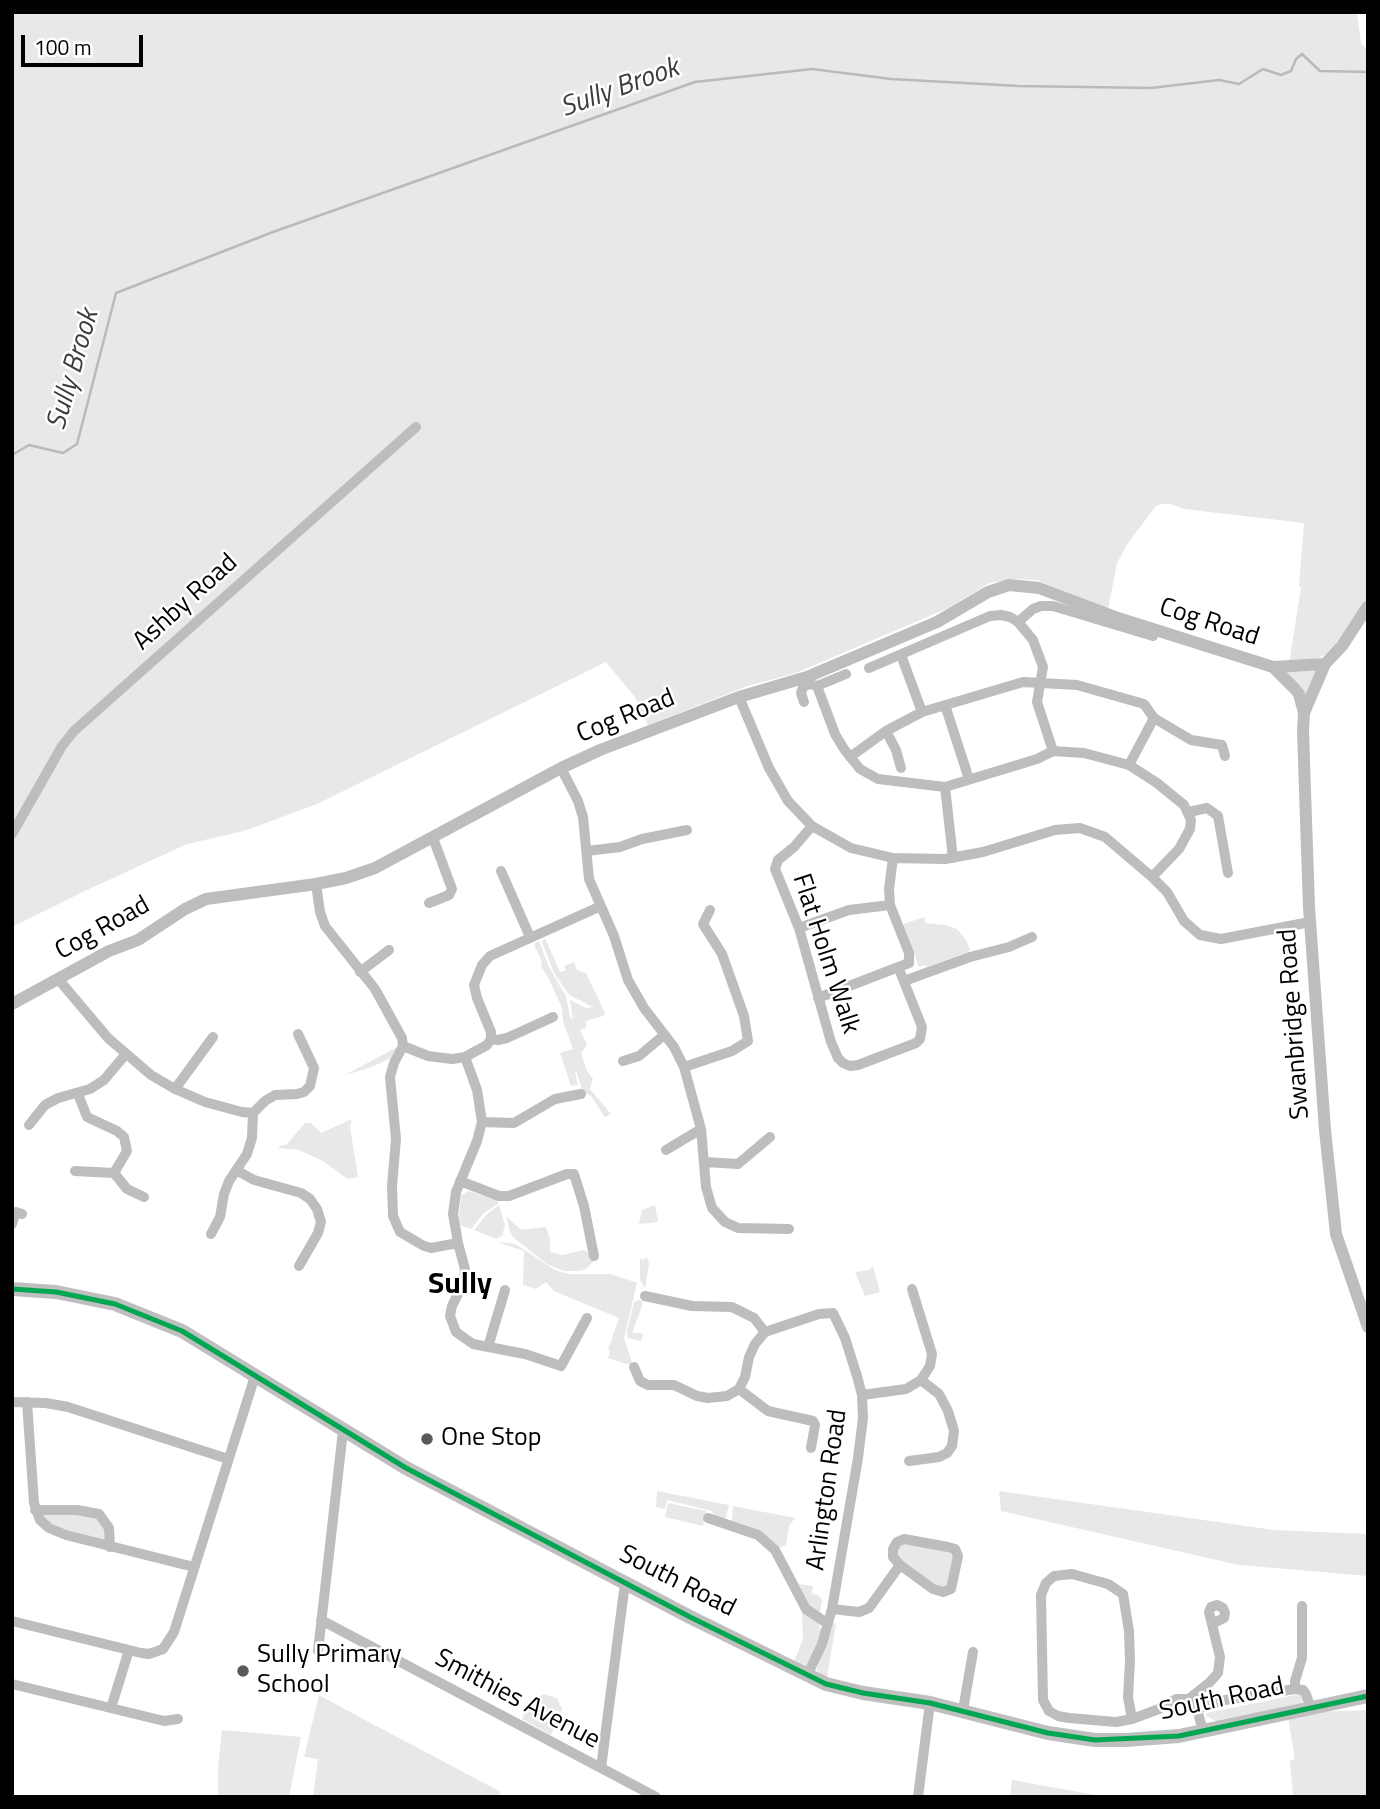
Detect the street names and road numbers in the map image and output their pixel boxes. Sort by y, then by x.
street label: Ashby Road [127,548,245,658]
street label: Cog Road [1155,592,1263,654]
street label: Cog Road [572,683,680,751]
street label: Flat Holm Walk [784,870,866,1038]
street label: Cog Road [50,890,156,968]
street label: Swanbridge Road [1273,928,1317,1120]
street label: Arlington Road [801,1407,855,1573]
street label: South Road [613,1539,741,1625]
street label: Smithies Avenue [429,1643,605,1757]
street label: South Road [1157,1672,1287,1728]

